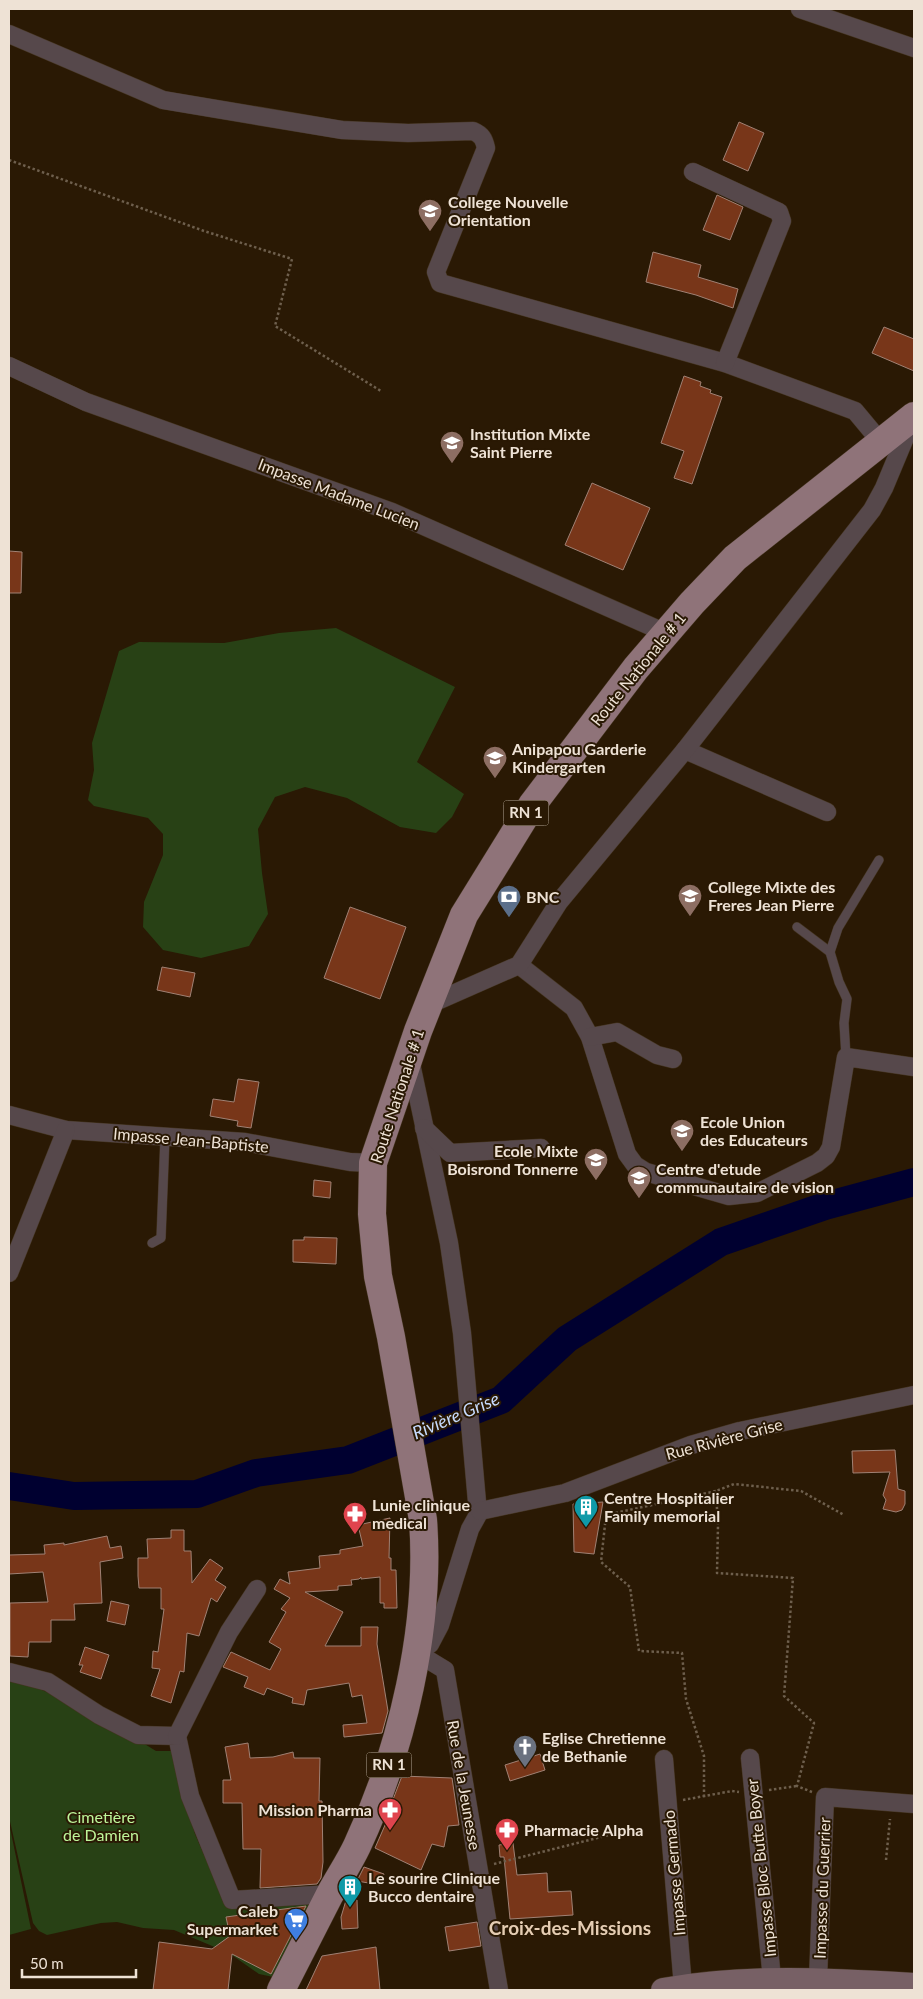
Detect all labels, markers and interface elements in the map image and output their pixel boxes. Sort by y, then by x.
place label: College Nouvelle Orientation [448,192,569,229]
school or university icon: College Nouvelle Orientation [417,198,443,232]
place label: Institution Mixte Saint Pierre [470,424,591,461]
school or university icon: Institution Mixte Saint Pierre [439,430,465,464]
street label: Impasse Madame Lucien [256,454,423,533]
street label: Route Nationale # 1 [586,608,689,729]
place label: Anipapou Garderie Kindergarten [511,739,647,776]
school or university icon: Anipapou Garderie Kindergarten [482,745,508,779]
road number: RN 1 [504,800,548,826]
place label: College Mixte des Freres Jean Pierre [708,877,835,914]
school or university icon: College Mixte des Freres Jean Pierre [677,883,703,917]
bank icon: BNC [496,884,522,918]
place label: BNC [526,887,560,906]
street label: Route Nationale # 1 [366,1026,427,1166]
place label: Ecole Union des Educateurs [700,1112,808,1149]
school or university icon: Ecole Union des Educateurs [669,1118,695,1152]
street label: Impasse Jean-Baptiste [112,1123,270,1156]
place label: Ecole Mixte Boisrond Tonnerre [447,1141,578,1178]
school or university icon: Ecole Mixte Boisrond Tonnerre [583,1147,609,1181]
place label: Centre d'etude communautaire de vision [656,1159,834,1196]
school or university icon: Centre d'etude communautaire de vision [626,1165,652,1199]
water label: Rivière Grise [409,1387,503,1443]
street label: Rue Rivière Grise [663,1414,784,1463]
place label: Centre Hospitalier Family memorial [604,1488,734,1525]
building icon: Centre Hospitalier Family memorial [573,1494,599,1528]
place label: Lunie clinique medical [372,1495,470,1532]
pharmacy icon: Lunie clinique medical [342,1501,368,1535]
street label: Rue de la Jeunesse [444,1718,485,1851]
place label: Eglise Chretienne de Bethanie [542,1728,667,1765]
church icon: Eglise Chretienne de Bethanie [512,1734,538,1768]
road number: RN 1 [366,1752,412,1778]
street label: Impasse Bloc Butte Boyer [742,1778,779,1958]
pharmacy icon: Mission Pharma [377,1797,403,1831]
place label: Mission Pharma [258,1800,372,1819]
park label: Cimetière de Damien [63,1807,139,1844]
street label: Impasse Germado [659,1810,688,1937]
pharmacy icon: Pharmacie Alpha [494,1817,520,1851]
street label: Impasse du Guerrier [810,1817,833,1959]
place label: Pharmacie Alpha [524,1820,644,1839]
place label: Le sourire Clinique Bucco dentaire [368,1868,501,1905]
building icon: Le sourire Clinique Bucco dentaire [337,1874,363,1908]
place label: Caleb Supermarket [187,1901,278,1938]
supermarket icon: Caleb Supermarket [283,1907,309,1941]
district label: Croix-des-Missions [489,1916,651,1939]
scale bar [22,1946,136,1978]
text: 50 m [30,1954,64,1972]

